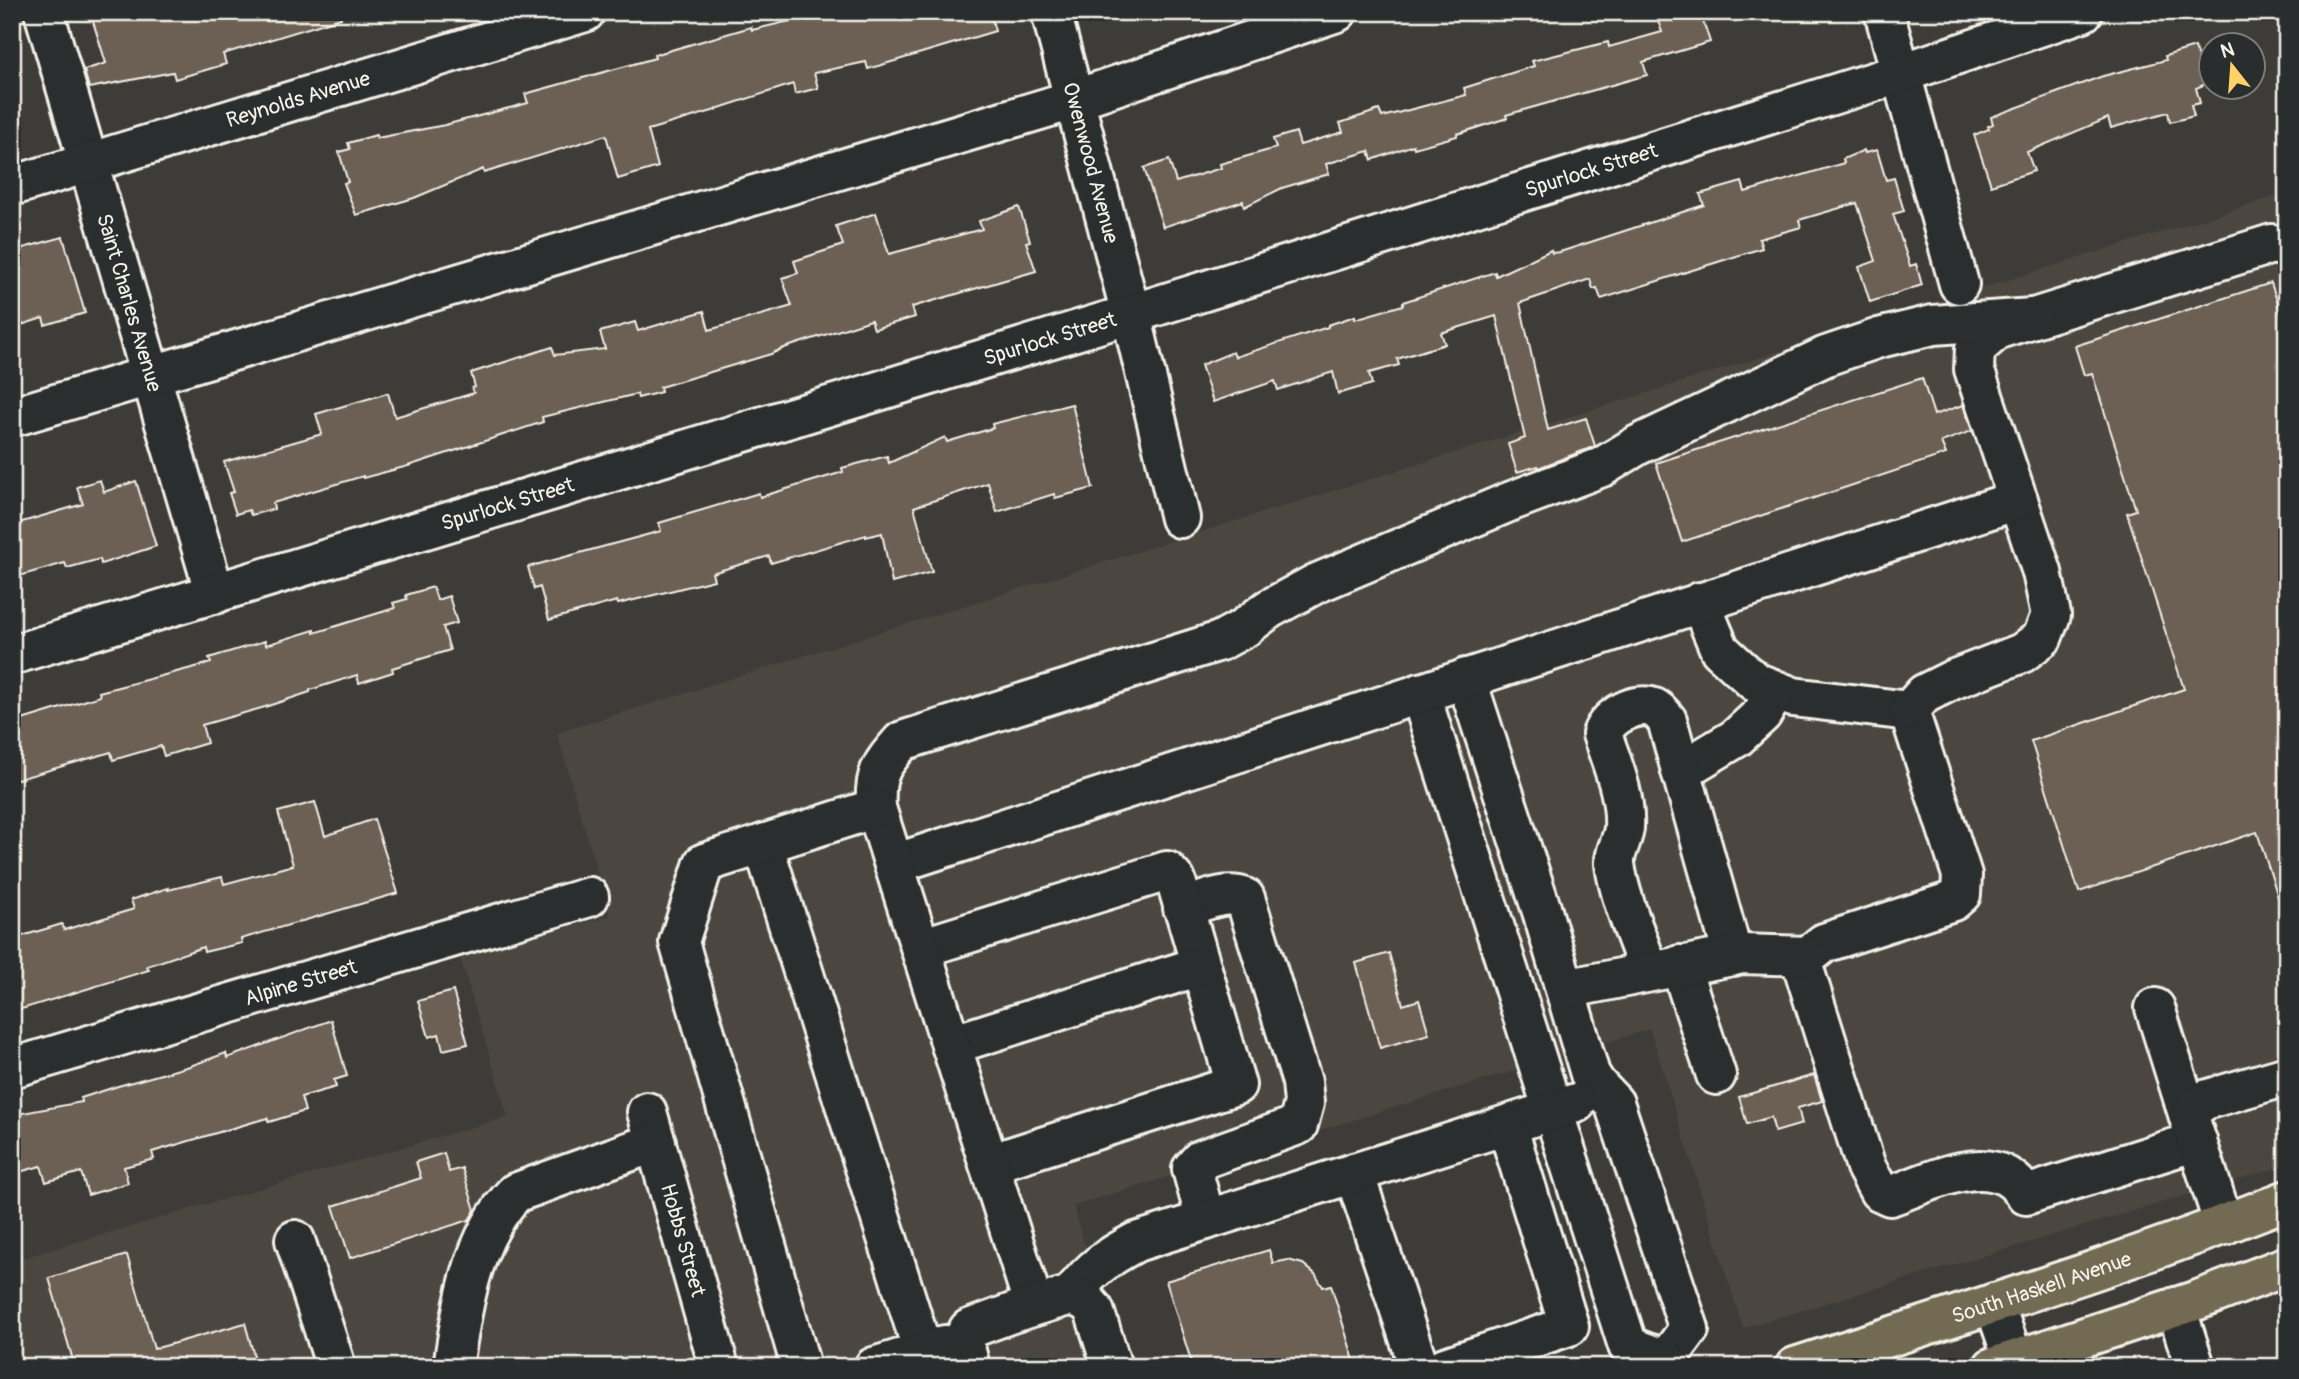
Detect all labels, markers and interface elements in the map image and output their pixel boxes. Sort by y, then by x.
north arrow [2198,32,2268,102]
text: N [2218,37,2237,64]
street label: Reynolds Avenue [223,64,374,134]
street label: Owenwood Avenue [1057,79,1125,247]
street label: Spurlock Street [1522,137,1661,204]
street label: Saint Charles Avenue [90,211,169,396]
street label: Spurlock Street [980,306,1120,372]
street label: Spurlock Street [438,471,578,537]
street label: Alpine Street [241,953,360,1012]
street label: Hobbs Street [654,1180,712,1300]
street label: South Haskell Avenue [1948,1245,2136,1330]

